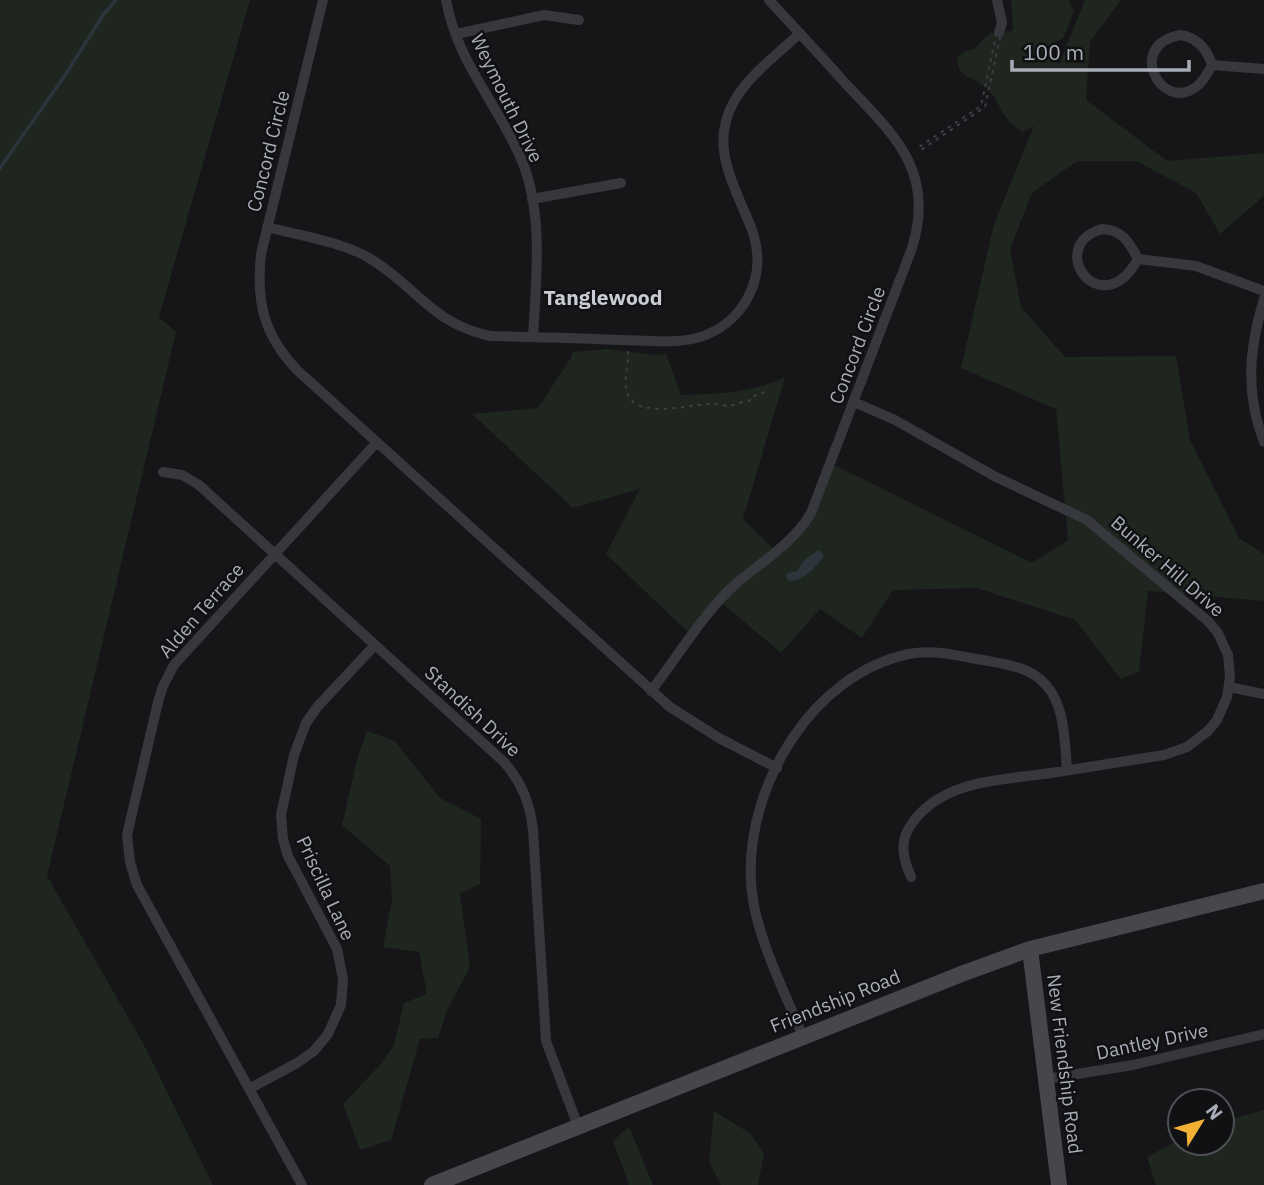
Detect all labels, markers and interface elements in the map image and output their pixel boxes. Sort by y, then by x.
scale bar [1012,28,1189,72]
street label: Weymouth Drive [465,30,549,166]
text: 100 m [1023,38,1084,66]
street label: Concord Circle [241,88,295,214]
district label: Tanglewood [544,283,662,311]
street label: Concord Circle [824,283,890,407]
street label: Bunker Hill Drive [1106,510,1230,622]
street label: Alden Terrace [153,558,249,662]
street label: Standish Drive [420,660,526,762]
street label: Priscilla Lane [291,832,361,944]
street label: Friendship Road [766,964,904,1038]
street label: New Friendship Road [1042,973,1088,1155]
street label: Dantley Drive [1094,1017,1210,1065]
north arrow [1166,1087,1236,1157]
text: N [1201,1099,1228,1124]

